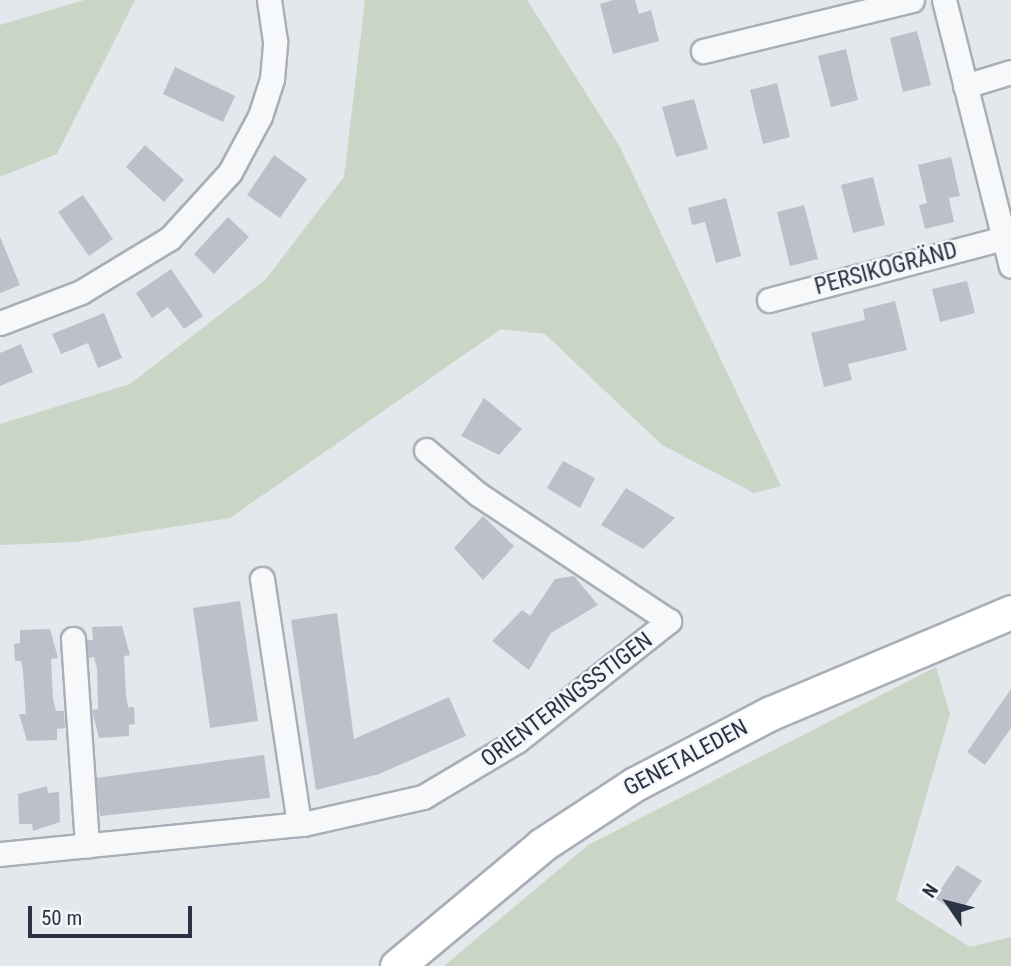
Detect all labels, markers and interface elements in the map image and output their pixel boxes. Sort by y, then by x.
street label: PERSIKOGRÄND [812,237,960,301]
street label: ORIENTERINGSSTIGEN [476,627,658,773]
street label: GENETALEDEN [619,714,753,802]
north arrow [913,868,983,938]
text: N [918,879,943,902]
scale bar [32,892,196,936]
text: 50 m [41,906,82,930]

